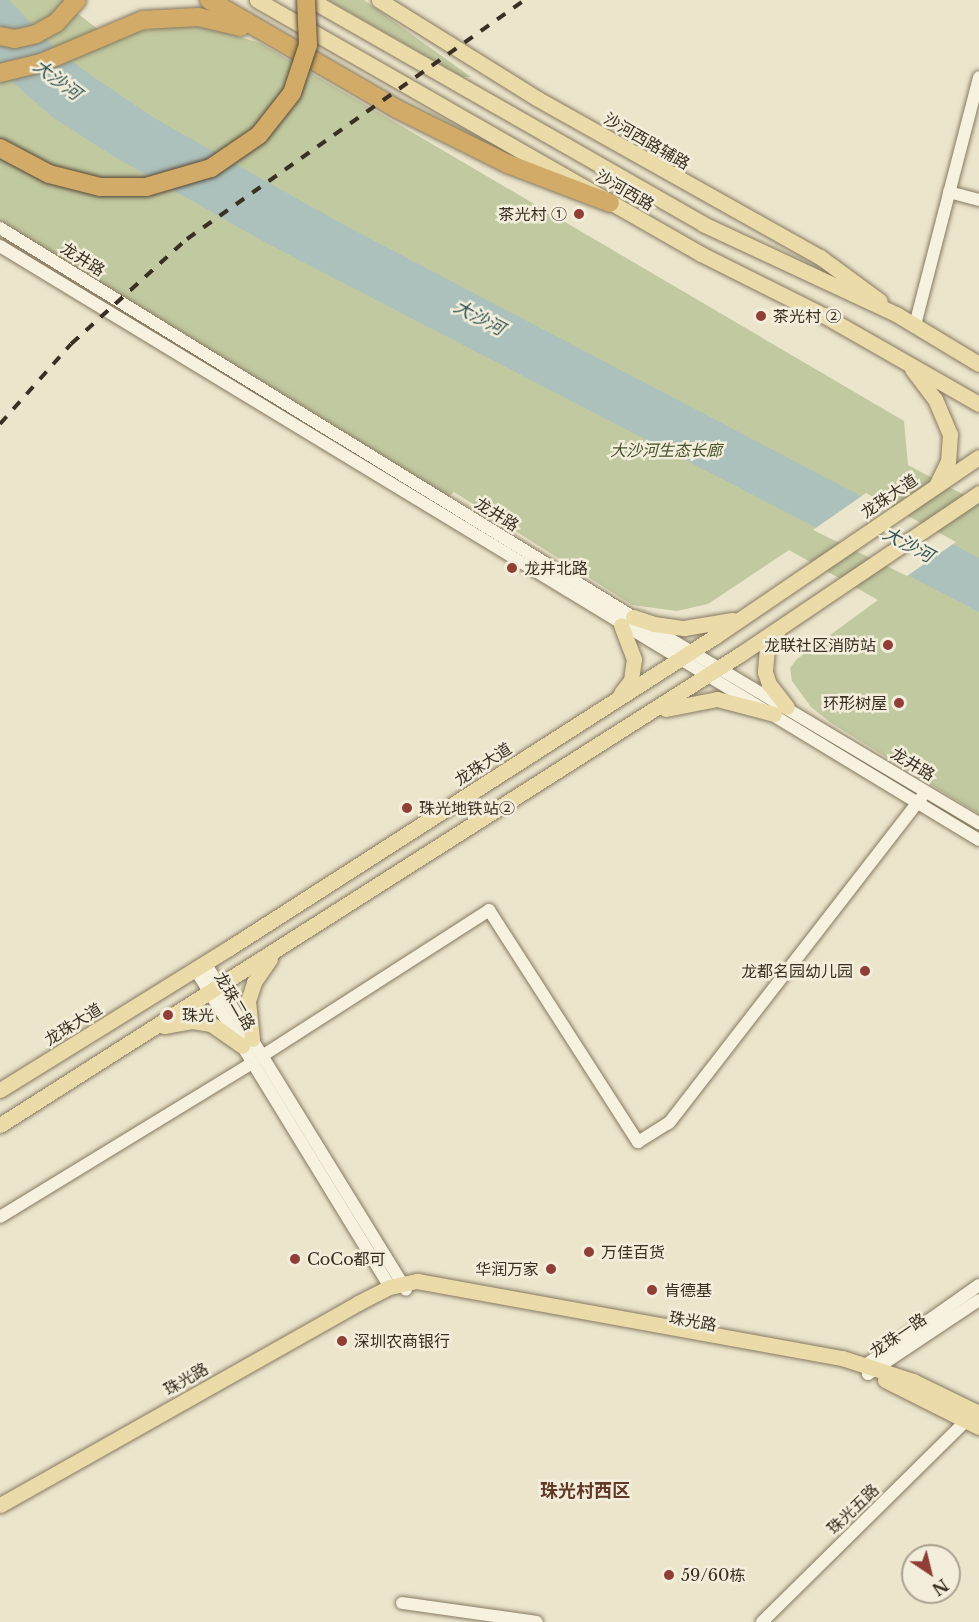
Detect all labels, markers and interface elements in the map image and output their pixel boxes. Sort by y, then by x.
water label: 大沙河 [29,55,85,105]
street label: 沙河西路辅路 [601,109,693,173]
street label: 沙河西路 [592,166,658,214]
place label: 茶光村 ① [498,204,567,224]
marker: 茶光村 ① [572,207,586,221]
street label: 龙井路 [58,238,108,280]
water label: 大沙河 [450,296,508,340]
place label: 茶光村 ② [773,306,842,326]
marker: 茶光村 ② [754,309,768,323]
park label: 大沙河生态长廊 [610,440,722,460]
street label: 龙珠大道 [857,470,921,522]
street label: 龙井路 [472,493,522,535]
water label: 大沙河 [879,523,937,567]
place label: 龙井北路 [524,558,588,578]
marker: 龙井北路 [505,561,519,575]
place label: 龙联社区消防站 [764,635,876,655]
marker: 龙联社区消防站 [881,638,895,652]
place label: 环形树屋 [823,693,887,713]
marker: 环形树屋 [892,696,906,710]
street label: 龙珠大道 [451,739,515,789]
street label: 龙井路 [887,743,939,785]
place label: 珠光地铁站② [419,798,515,818]
marker: 珠光地铁站② [400,801,414,815]
place label: 龙都名园幼儿园 [741,961,853,981]
marker: 龙都名园幼儿园 [858,964,872,978]
street label: 龙珠二路 [211,968,259,1034]
street label: 龙珠大道 [41,999,105,1049]
place label: 珠光 [182,1005,214,1025]
marker: 珠光 [159,1006,177,1024]
place label: 万佳百货 [601,1242,665,1262]
marker: 万佳百货 [582,1245,596,1259]
place label: CoCo都可 [307,1249,386,1269]
marker: CoCo都可 [288,1252,302,1266]
place label: 华润万家 [475,1259,539,1279]
marker: 华润万家 [544,1262,558,1276]
place label: 肯德基 [664,1280,712,1300]
marker: 肯德基 [645,1283,659,1297]
street label: 珠光路 [668,1307,718,1335]
street label: 龙珠一路 [866,1309,930,1361]
place label: 深圳农商银行 [354,1331,450,1351]
marker: 深圳农商银行 [335,1334,349,1348]
street label: 珠光路 [160,1359,212,1399]
district label: 珠光村西区 [540,1480,630,1502]
street label: 珠光五路 [823,1480,883,1538]
north arrow [901,1544,961,1604]
place label: 59/60栋 [681,1565,745,1585]
marker: 59/60栋 [662,1568,676,1582]
text: N [928,1575,952,1600]

